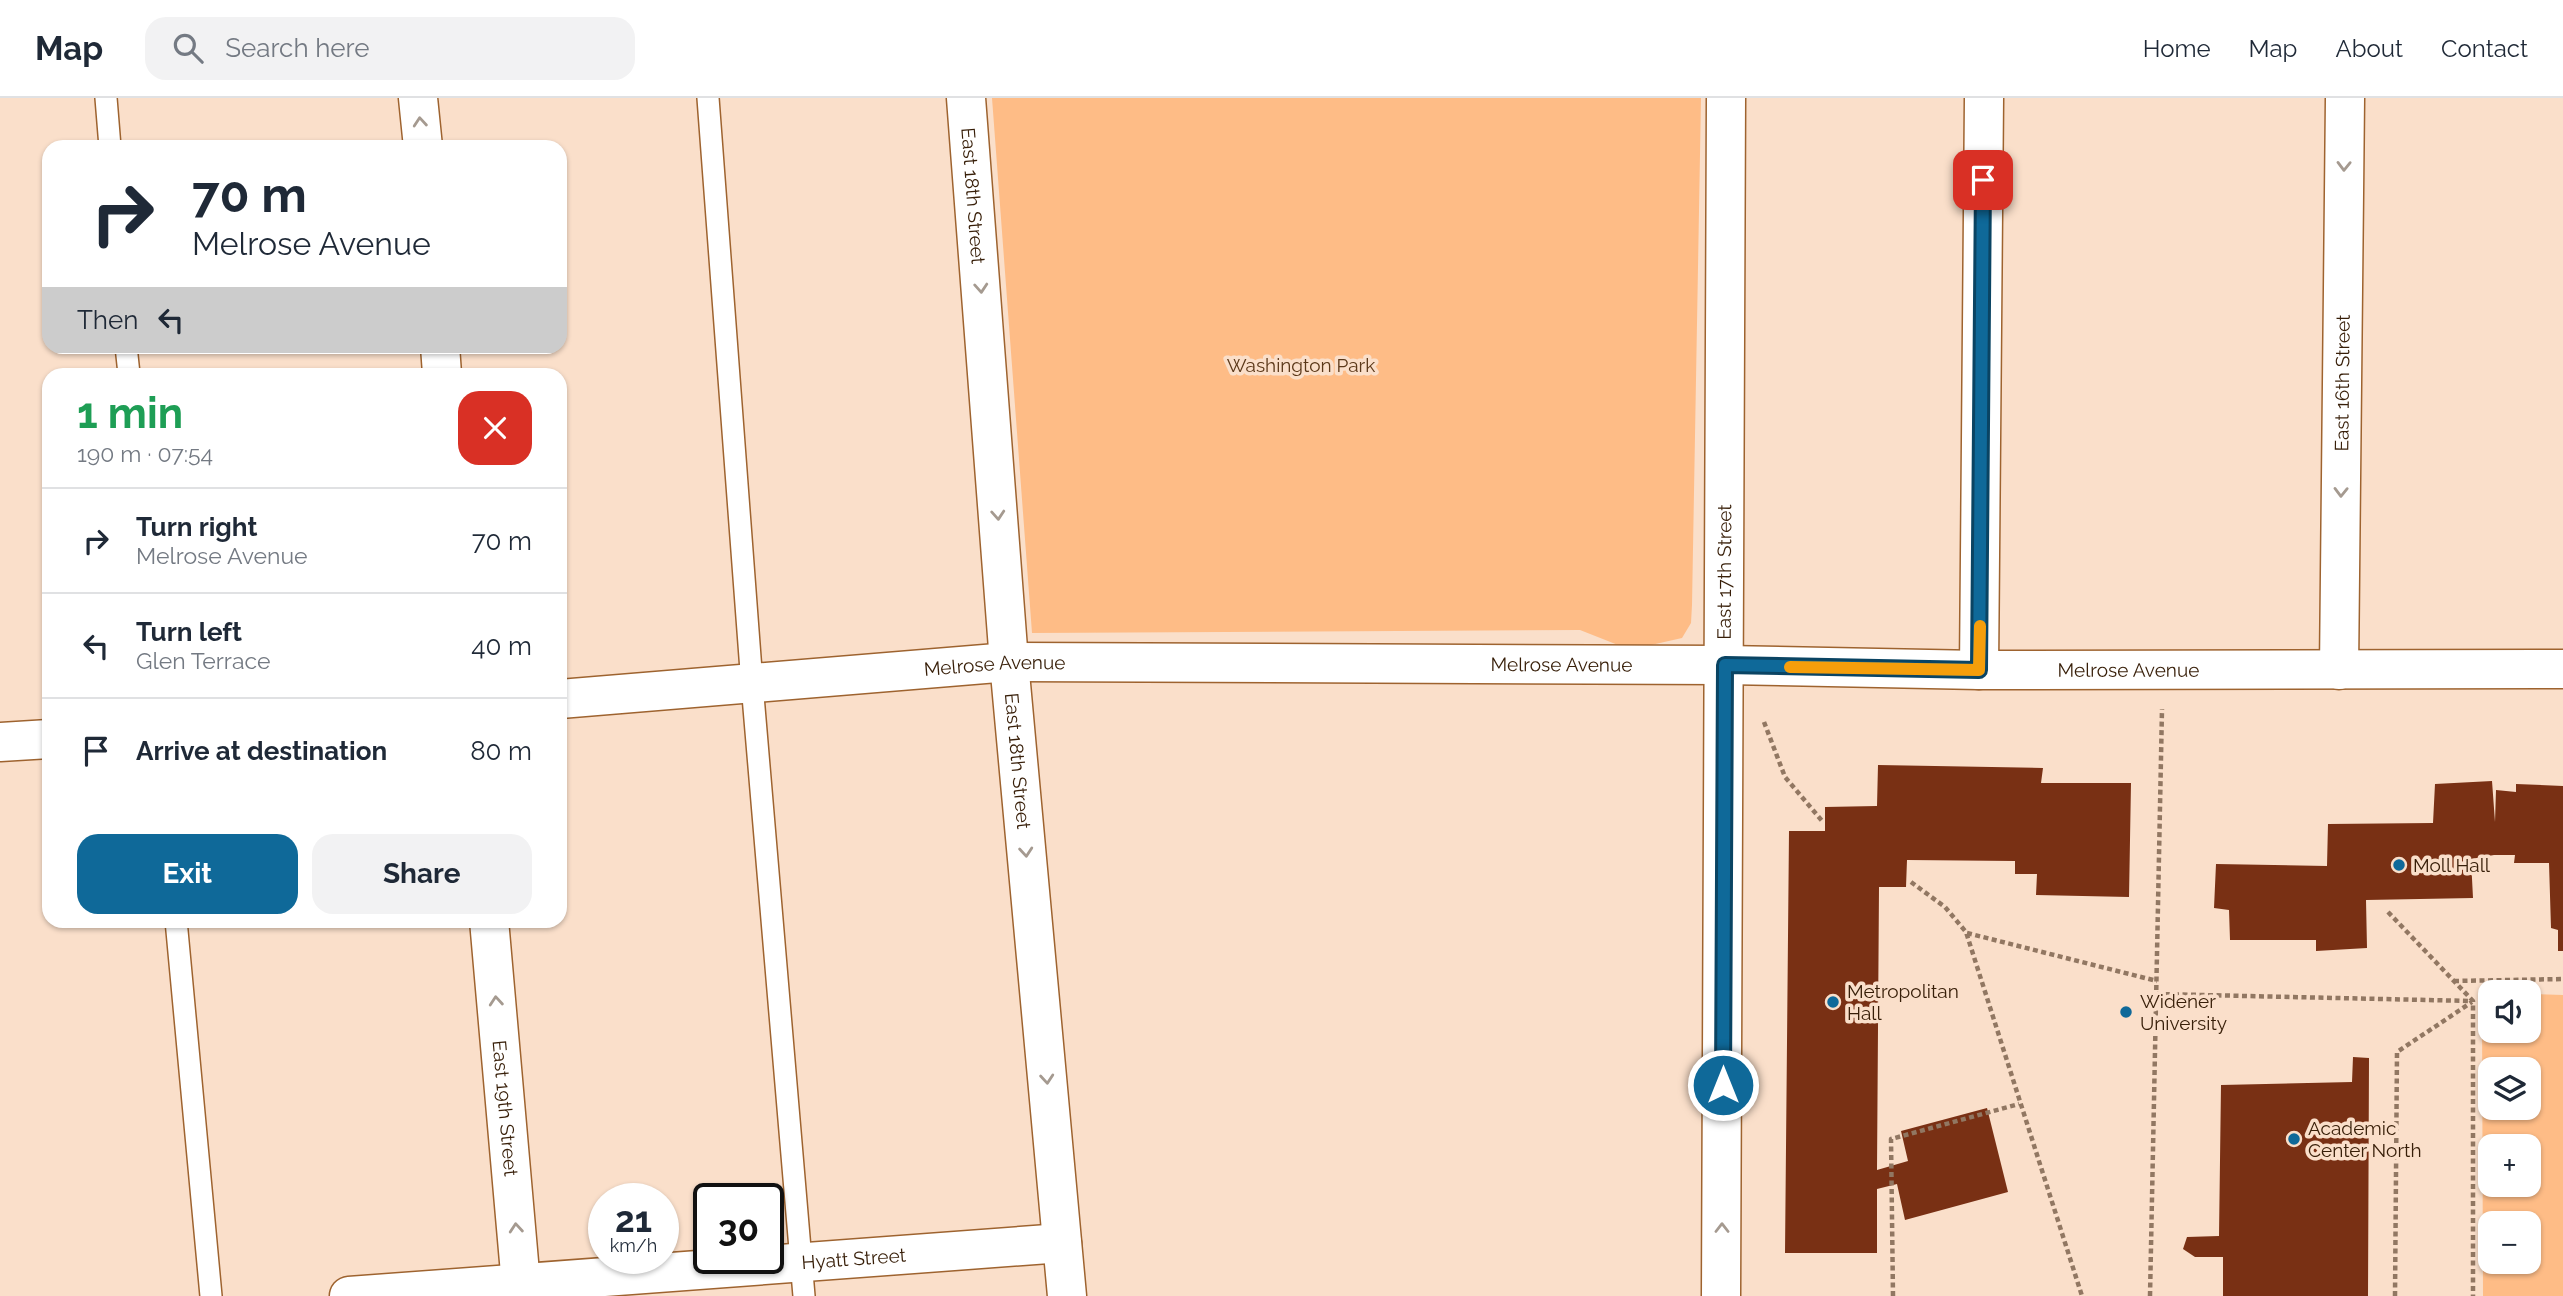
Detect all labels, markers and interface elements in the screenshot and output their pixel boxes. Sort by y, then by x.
search box [145,17,635,80]
text: Map [35,29,103,68]
icon: search [169,29,207,67]
text: Search here [225,33,370,63]
text: Home [2143,34,2211,63]
text: Map [2249,34,2297,63]
text: About [2335,34,2403,63]
text: Contact [2441,34,2528,63]
one-way arrow [413,117,428,128]
street label: East 18th Street [957,127,990,265]
pin [1953,150,2013,210]
icon: arrive [1964,161,2002,199]
one-way arrow [2336,161,2352,172]
text: 70 m [192,166,307,223]
icon: right [77,168,168,259]
text: Melrose Avenue [192,225,431,262]
one-way arrow [973,283,988,294]
icon: left [152,301,190,339]
text: Then [77,305,138,335]
street label: East 16th Street [2330,314,2354,452]
park label: Washington Park [1227,354,1375,376]
text: 1 min [77,389,183,438]
button: close [458,391,532,465]
text: 190 m · 07:54 [77,440,213,467]
one-way arrow [2333,487,2349,497]
street label: East 17th Street [1713,504,1735,640]
one-way arrow [990,510,1005,521]
text: Turn right [136,512,257,542]
icon: right [77,522,115,560]
text: 70 m [472,526,532,556]
text: Melrose Avenue [136,542,308,569]
text: Turn left [136,617,242,647]
icon: left [77,627,115,665]
text: 40 m [471,631,532,661]
text: Glen Terrace [136,647,270,674]
street label: Melrose Avenue [923,651,1065,680]
street label: Melrose Avenue [1491,653,1632,676]
street label: Melrose Avenue [2057,659,2199,681]
street label: East 18th Street [1001,692,1035,831]
icon: arrive [77,732,115,770]
text: Arrive at destination [136,736,387,766]
text: 80 m [470,736,532,766]
button: Exit [77,834,298,914]
button: Share [312,834,532,914]
one-way arrow [1019,847,1034,858]
place label: Moll Hall [2413,854,2491,876]
marker: Moll Hall [2391,857,2407,873]
place label: Metropolitan Hall [1847,980,1959,1024]
map controls [2478,980,2541,1274]
button: sound [2478,980,2541,1043]
place label: Widener University [2140,990,2227,1034]
marker: Metropolitan Hall [1825,994,1841,1010]
one-way arrow [489,996,504,1007]
marker: Widener University [2118,1004,2134,1020]
street label: East 19th Street [489,1039,523,1178]
position arrow [1686,1048,1760,1122]
button: layers [2478,1057,2541,1120]
one-way arrow [1039,1074,1054,1085]
place label: Academic Center North [2308,1117,2422,1161]
marker: Academic Center North [2286,1131,2302,1147]
button: + [2478,1134,2541,1197]
speed limit sign: 30 [693,1183,784,1274]
text: 21 [615,1199,652,1240]
button: − [2478,1211,2541,1274]
one-way arrow [509,1222,524,1233]
one-way arrow [1714,1222,1730,1233]
text: km/h [610,1235,657,1256]
street label: Hyatt Street [801,1244,907,1273]

